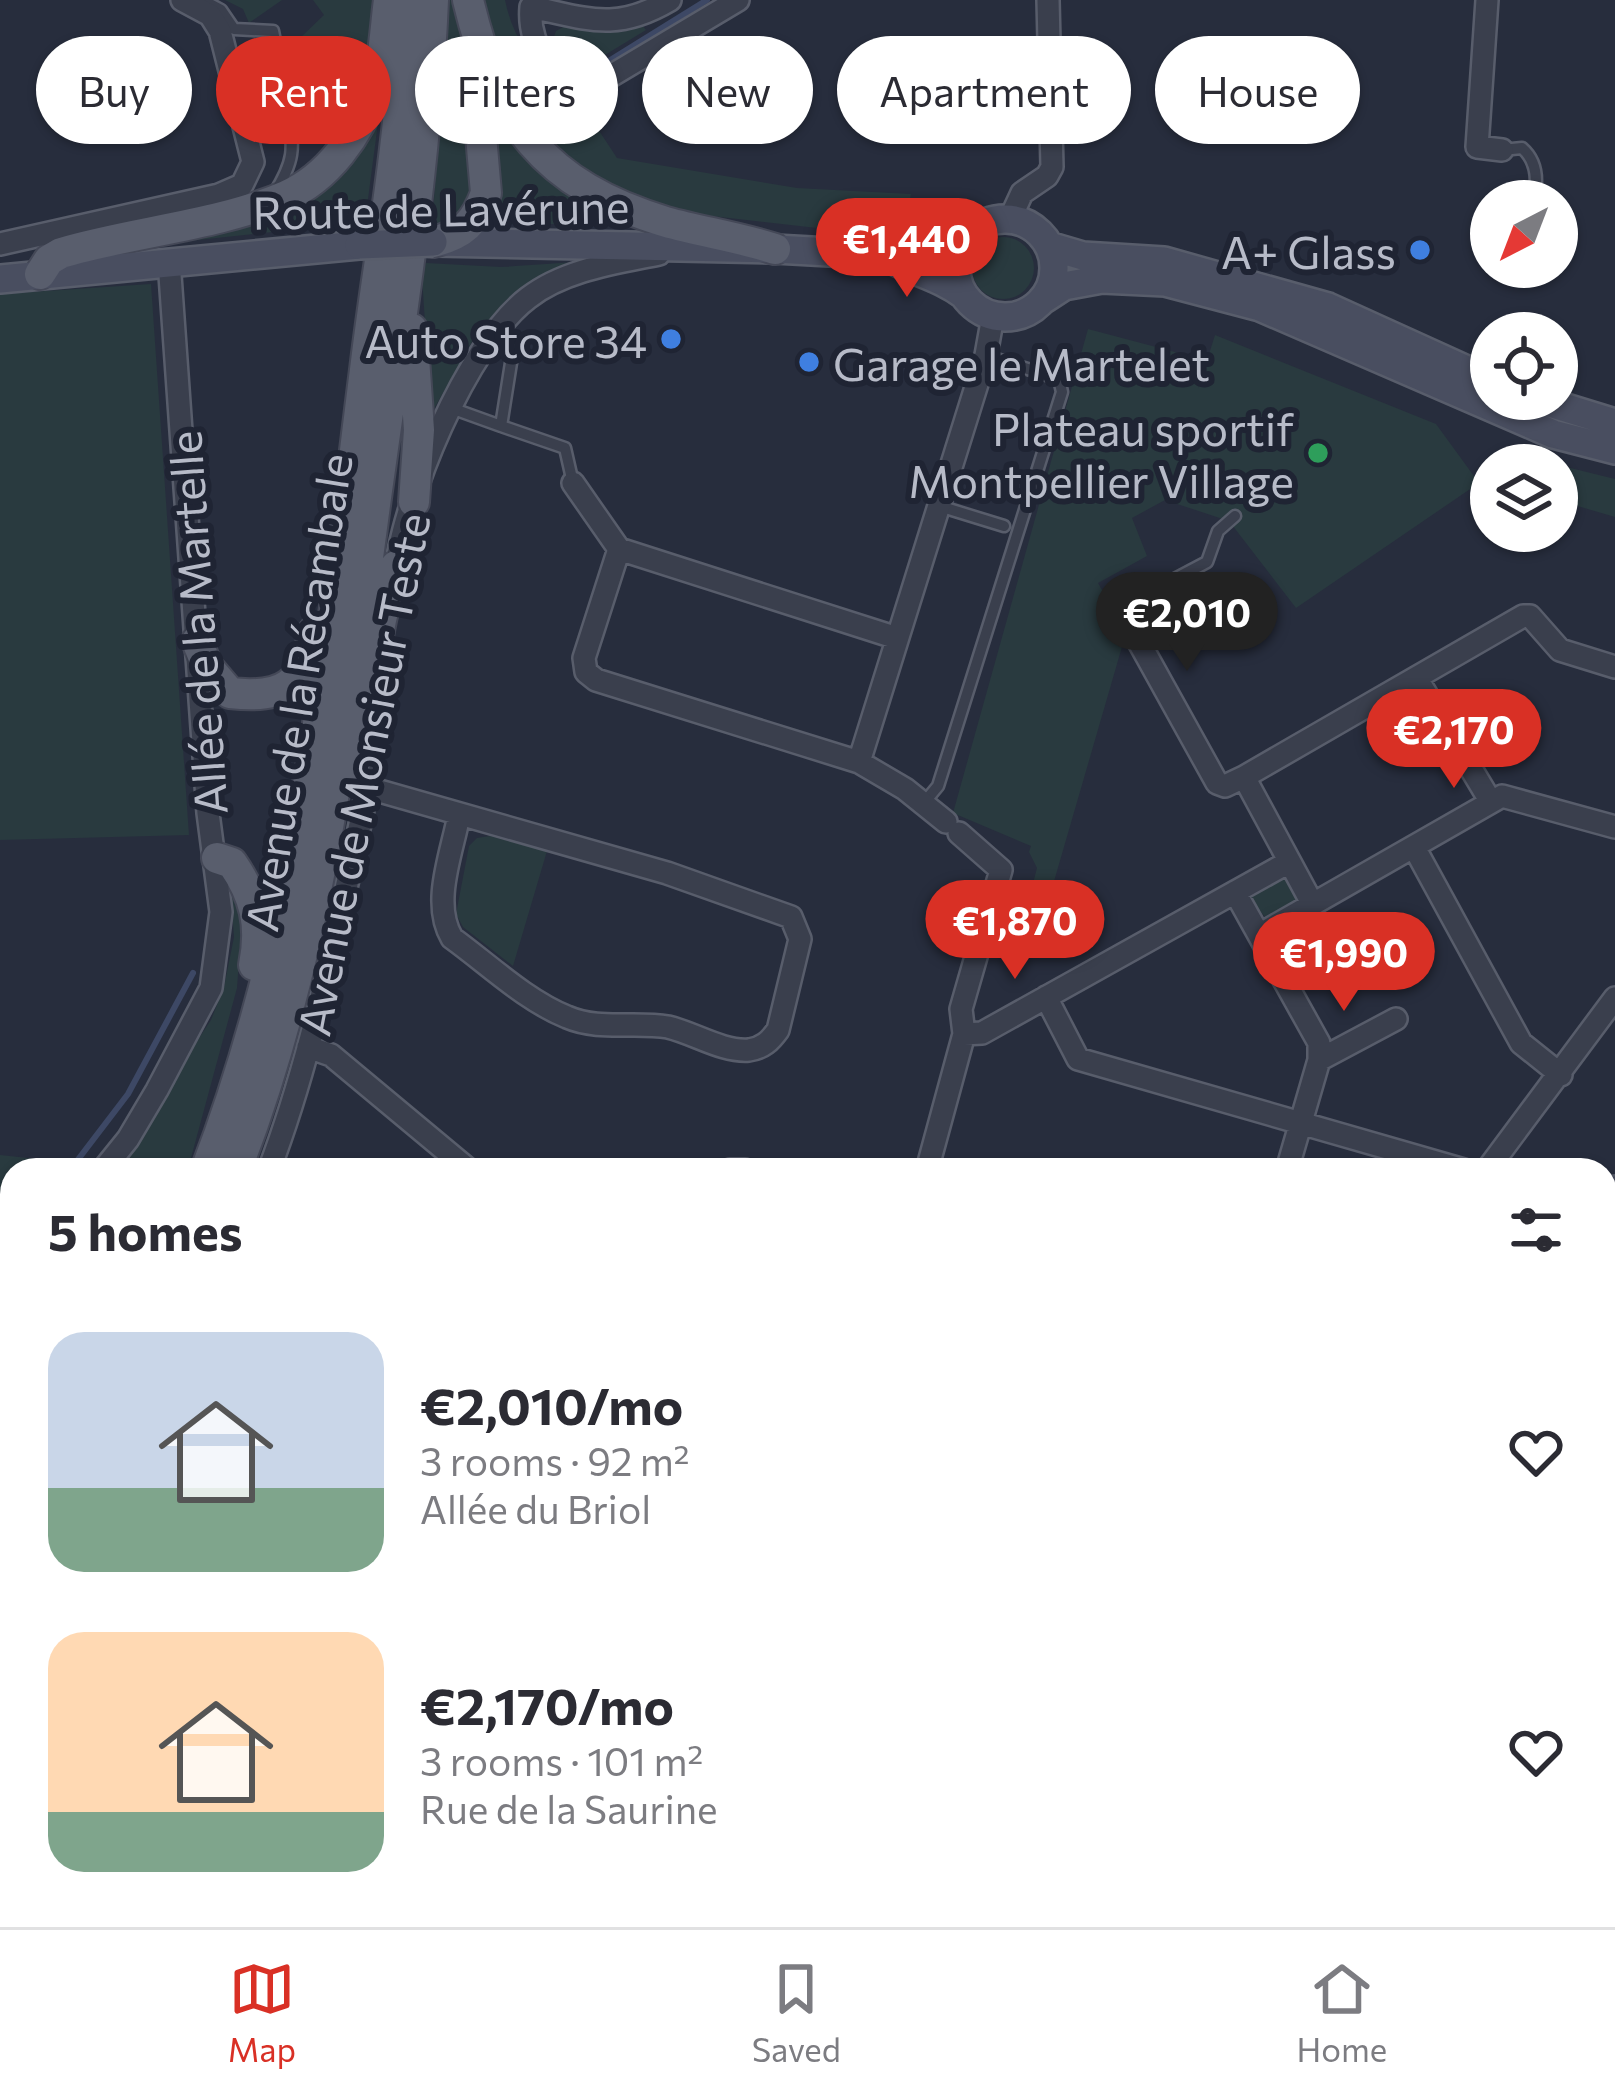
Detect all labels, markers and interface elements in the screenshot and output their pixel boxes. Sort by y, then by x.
chip: Buy [36,36,192,144]
chip: Rent [216,36,391,144]
chip: Filters [415,36,618,144]
chip: New [642,36,813,144]
chip: Apartment [837,36,1131,144]
chip: House [1155,36,1360,144]
street label: Route de Lavérune [252,177,630,239]
north arrow [1470,180,1578,288]
map controls [1470,180,1578,552]
pin: €1,440 [809,198,1005,300]
text: €1,440 [843,213,971,261]
place label: A+ Glass [1221,223,1396,278]
marker: A+ Glass [1407,237,1433,263]
place label: Auto Store 34 [364,312,647,367]
button: locate [1470,312,1578,420]
marker: Auto Store 34 [658,326,684,352]
place label: Garage le Martelet [833,335,1210,390]
marker: Garage le Martelet [796,349,822,375]
place label: Plateau sportif Montpellier Village [908,400,1294,507]
street label: Allée de la Martelle [155,429,237,817]
marker: Plateau sportif Montpellier Village [1305,440,1331,466]
button: layers [1470,444,1578,552]
street label: Avenue de la Récambale [232,449,362,935]
street label: Avenue de Monsieur Teste [284,508,440,1040]
pin: €2,010 [1089,572,1285,674]
text: €2,010 [1123,587,1251,635]
pin: €2,170 [1356,689,1552,791]
text: €2,170 [1393,704,1515,752]
pin: €1,870 [917,880,1113,982]
text: €1,870 [952,895,1078,943]
pin: €1,990 [1246,912,1442,1014]
text: €1,990 [1280,927,1408,975]
icon: filters [1503,1197,1569,1263]
text: 5 homes [48,1199,243,1262]
text: €2,010/mo [420,1373,683,1436]
icon: home [144,1380,288,1524]
icon: heart [1503,1419,1569,1485]
text: 3 rooms · 92 m² [420,1436,690,1484]
text: Allée du Briol [420,1484,651,1532]
text: €2,170/mo [420,1673,674,1736]
icon: home [144,1680,288,1824]
icon: heart [1503,1719,1569,1785]
text: 3 rooms · 101 m² [420,1736,703,1784]
text: Rue de la Saurine [420,1784,718,1832]
tab: Map [228,1956,296,2069]
tab: Saved [752,1956,841,2069]
tab: Home [1296,1956,1387,2069]

